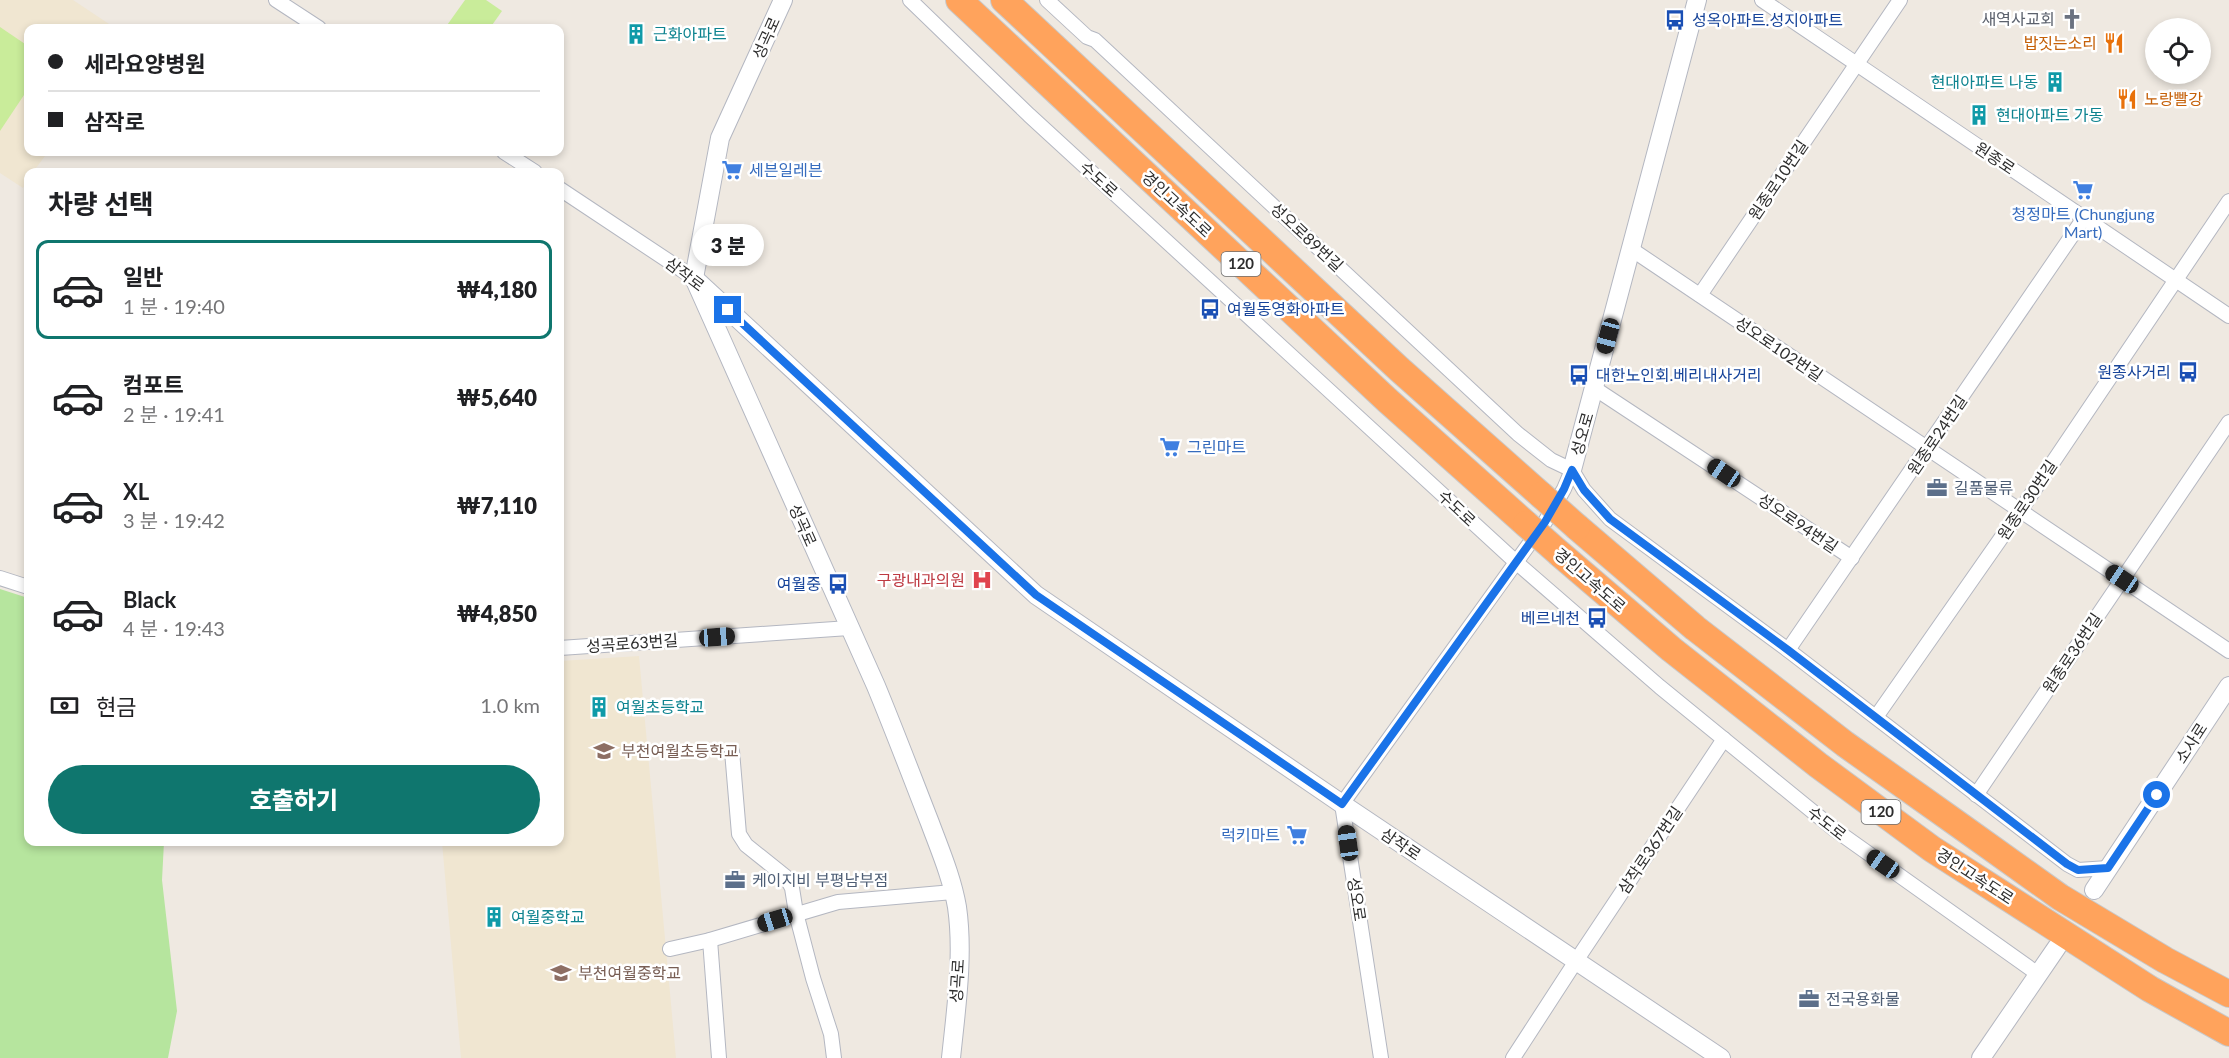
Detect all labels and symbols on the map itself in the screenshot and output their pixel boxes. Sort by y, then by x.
church icon: 새역사교회 [2060,7,2084,31]
bus stop icon: 성옥아파트.성지아파트 [1663,8,1687,32]
place label: 새역사교회 [1981,9,2055,28]
place label: 성옥아파트.성지아파트 [1692,10,1843,29]
street label: 성곡로 [748,14,783,62]
building icon: 근화아파트 [624,22,648,46]
place label: 근화아파트 [653,24,727,43]
restaurant icon: 밥짓는소리 [2102,31,2126,55]
place label: 밥짓는소리 [2023,33,2097,52]
building icon: 현대아파트 나동 [2043,70,2067,94]
place label: 현대아파트 나동 [1931,72,2038,91]
restaurant icon: 노랑빨강 [2115,87,2139,111]
place label: 노랑빨강 [2144,89,2203,108]
building icon: 현대아파트 가동 [1967,103,1991,127]
place label: 현대아파트 가동 [1996,105,2103,124]
street label: 원종로10번길 [1744,136,1811,223]
street label: 원종로 [1972,137,2019,178]
street label: 수도로 [1077,157,1122,201]
supermarket icon: 세븐일레븐 [720,158,744,182]
place label: 세븐일레븐 [749,160,823,179]
street label: 경인고속도로 [1139,167,1216,241]
supermarket icon: 청정마트 (Chungjung Mart) [2071,178,2095,202]
street label: 성오로89번길 [1267,198,1348,275]
place label: 청정마트 (Chungjung Mart) [2011,204,2155,241]
callout: 3 분 [692,223,764,265]
road number: 120 [1222,252,1260,276]
street label: 삼작로 [662,253,709,295]
route end [714,296,741,323]
bus stop icon: 여월동영화아파트 [1198,297,1222,321]
place label: 여월동영화아파트 [1227,299,1345,318]
street label: 성오로102번길 [1732,312,1827,385]
car [1595,316,1621,356]
bus stop icon: 원종사거리 [2176,360,2200,384]
place label: 원종사거리 [2097,362,2171,381]
bus stop icon: 대한노인회.베리내사거리 [1567,363,1591,387]
place label: 대한노인회.베리내사거리 [1596,365,1762,384]
street label: 원종로24번길 [1903,391,1970,478]
street label: 성오로 [1566,410,1597,458]
supermarket icon: 그린마트 [1158,435,1182,459]
place label: 그린마트 [1187,437,1246,456]
car [1704,455,1744,491]
street label: 원종로30번길 [1993,456,2060,543]
office icon: 길품물류 [1925,476,1949,500]
place label: 길품물류 [1954,478,2013,497]
street label: 수도로 [1435,486,1480,530]
street label: 성오로94번길 [1755,489,1842,556]
street label: 성곡로 [786,501,821,549]
street label: 경인고속도로 [1551,543,1630,616]
car [2102,561,2142,597]
hospital icon: 구광내과의원 [970,568,994,592]
place label: 구광내과의원 [877,570,965,589]
bus stop icon: 여월중 [826,572,850,596]
place label: 여월중 [777,574,821,593]
bus stop icon: 베르네천 [1585,606,1609,630]
place label: 베르네천 [1521,608,1580,627]
street label: 원종로36번길 [2038,609,2105,696]
car [698,627,736,647]
street label: 성곡로63번길 [585,630,679,655]
building icon: 여월초등학교 [587,695,611,719]
place label: 여월초등학교 [616,697,704,716]
street label: 소사로 [2171,719,2211,766]
school or university icon: 부천여월초등학교 [592,739,616,763]
place label: 부천여월초등학교 [621,741,739,760]
route start [2143,781,2170,808]
road number: 120 [1862,800,1900,824]
street label: 삼작로367번길 [1613,802,1686,897]
street label: 수도로 [1804,802,1851,844]
supermarket icon: 럭키마트 [1285,823,1309,847]
street label: 삼작로 [1378,823,1425,864]
car [1337,824,1359,862]
place label: 럭키마트 [1221,825,1280,844]
street label: 경인고속도로 [1933,844,2018,908]
car [1863,846,1903,882]
office icon: 케이지비 부평남부점 [723,868,747,892]
place label: 케이지비 부평남부점 [752,870,889,889]
street label: 성오로 [1345,876,1370,922]
building icon: 여월중학교 [482,905,506,929]
car [755,906,795,934]
place label: 여월중학교 [511,907,585,926]
street label: 성곡로 [946,958,967,1004]
school or university icon: 부천여월중학교 [549,961,573,985]
place label: 부천여월중학교 [578,963,681,982]
office icon: 전국용화물 [1797,987,1821,1011]
place label: 전국용화물 [1826,989,1900,1008]

